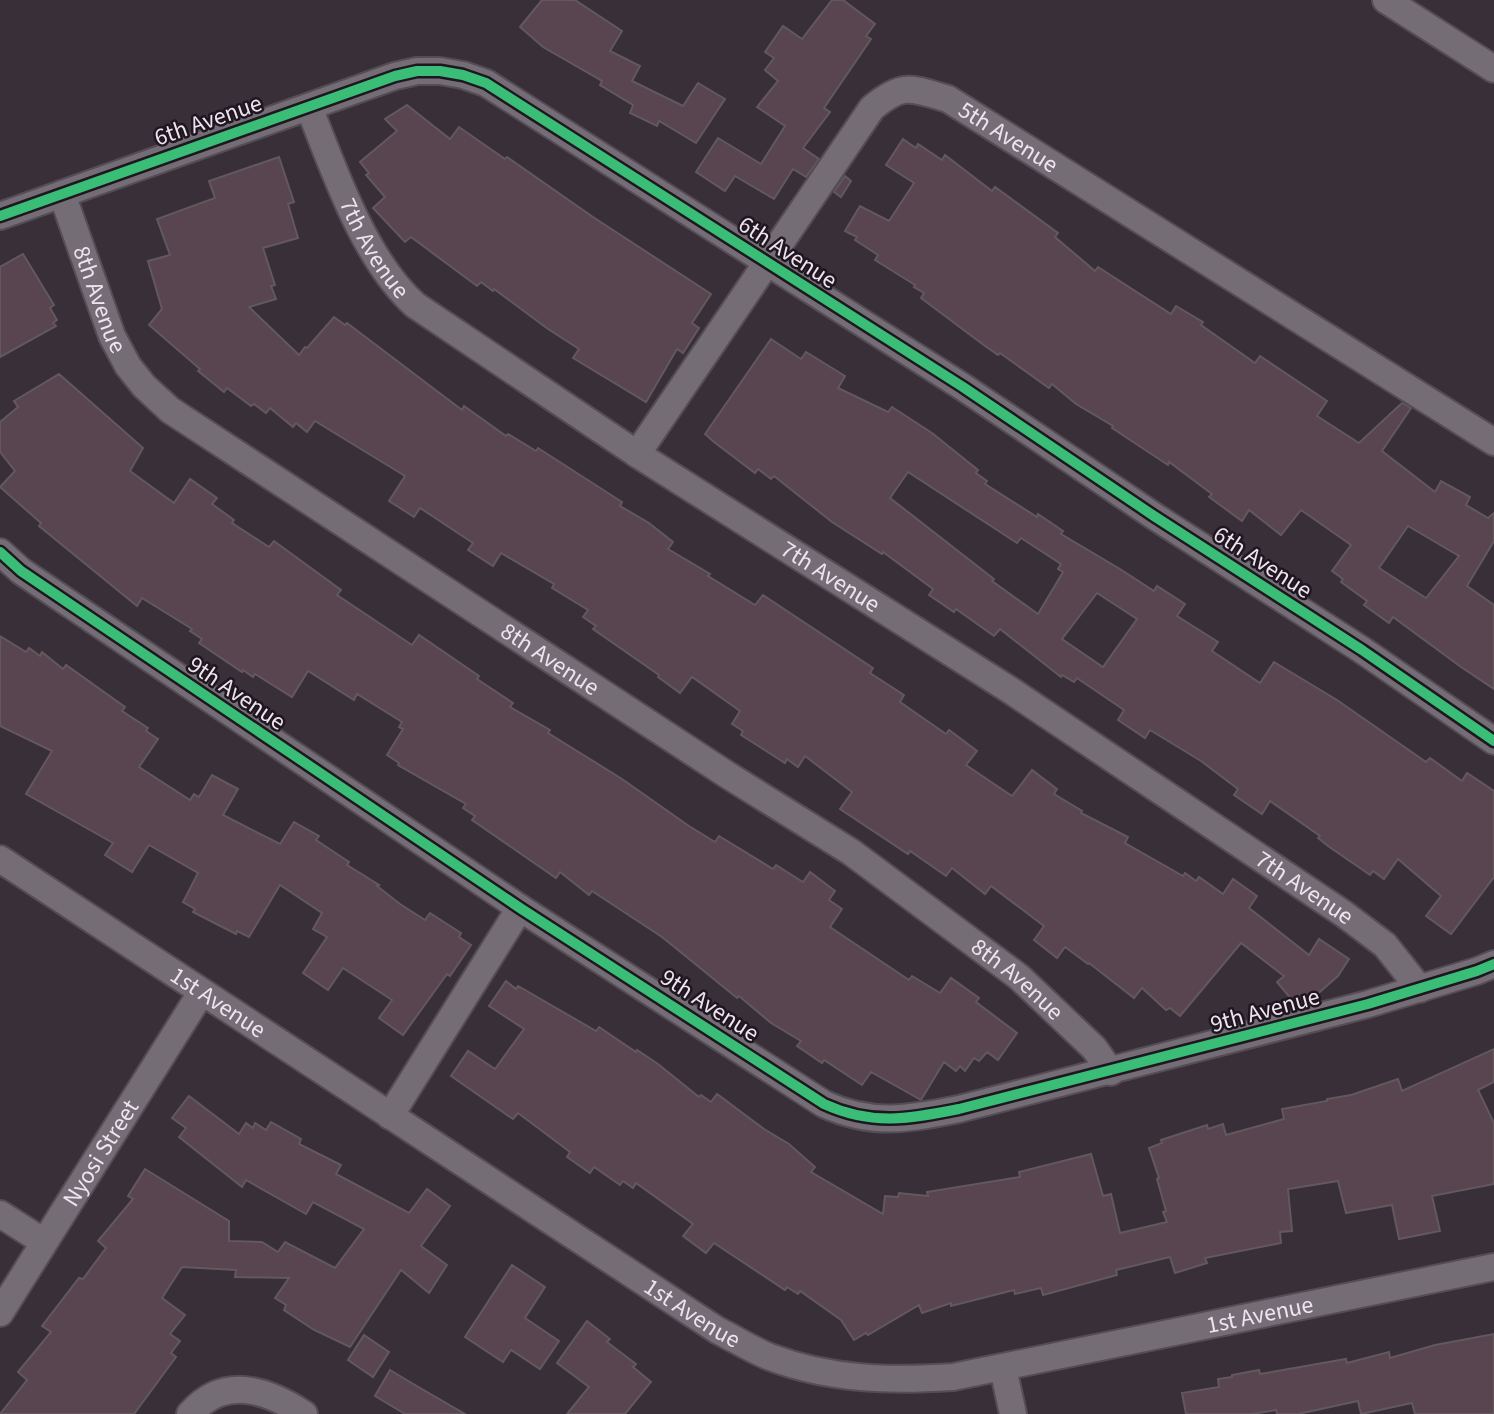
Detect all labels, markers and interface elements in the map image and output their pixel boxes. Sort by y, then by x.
street label: 6th Avenue [150,86,267,155]
street label: 5th Avenue [951,93,1065,182]
street label: 7th Avenue [330,193,417,307]
street label: 6th Avenue [731,207,844,298]
street label: 8th Avenue [64,241,135,360]
street label: 6th Avenue [1206,517,1319,608]
street label: 7th Avenue [774,532,887,622]
street label: 8th Avenue [494,614,606,705]
street label: 9th Avenue [181,648,293,739]
street label: 7th Avenue [1248,842,1361,934]
street label: 8th Avenue [963,930,1071,1029]
street label: 1st Avenue [163,958,273,1047]
street label: 9th Avenue [653,960,766,1051]
street label: 9th Avenue [1207,979,1324,1042]
street label: Nyosi Street [54,1093,148,1214]
street label: 1st Avenue [637,1270,747,1357]
street label: 1st Avenue [1203,1287,1317,1343]

